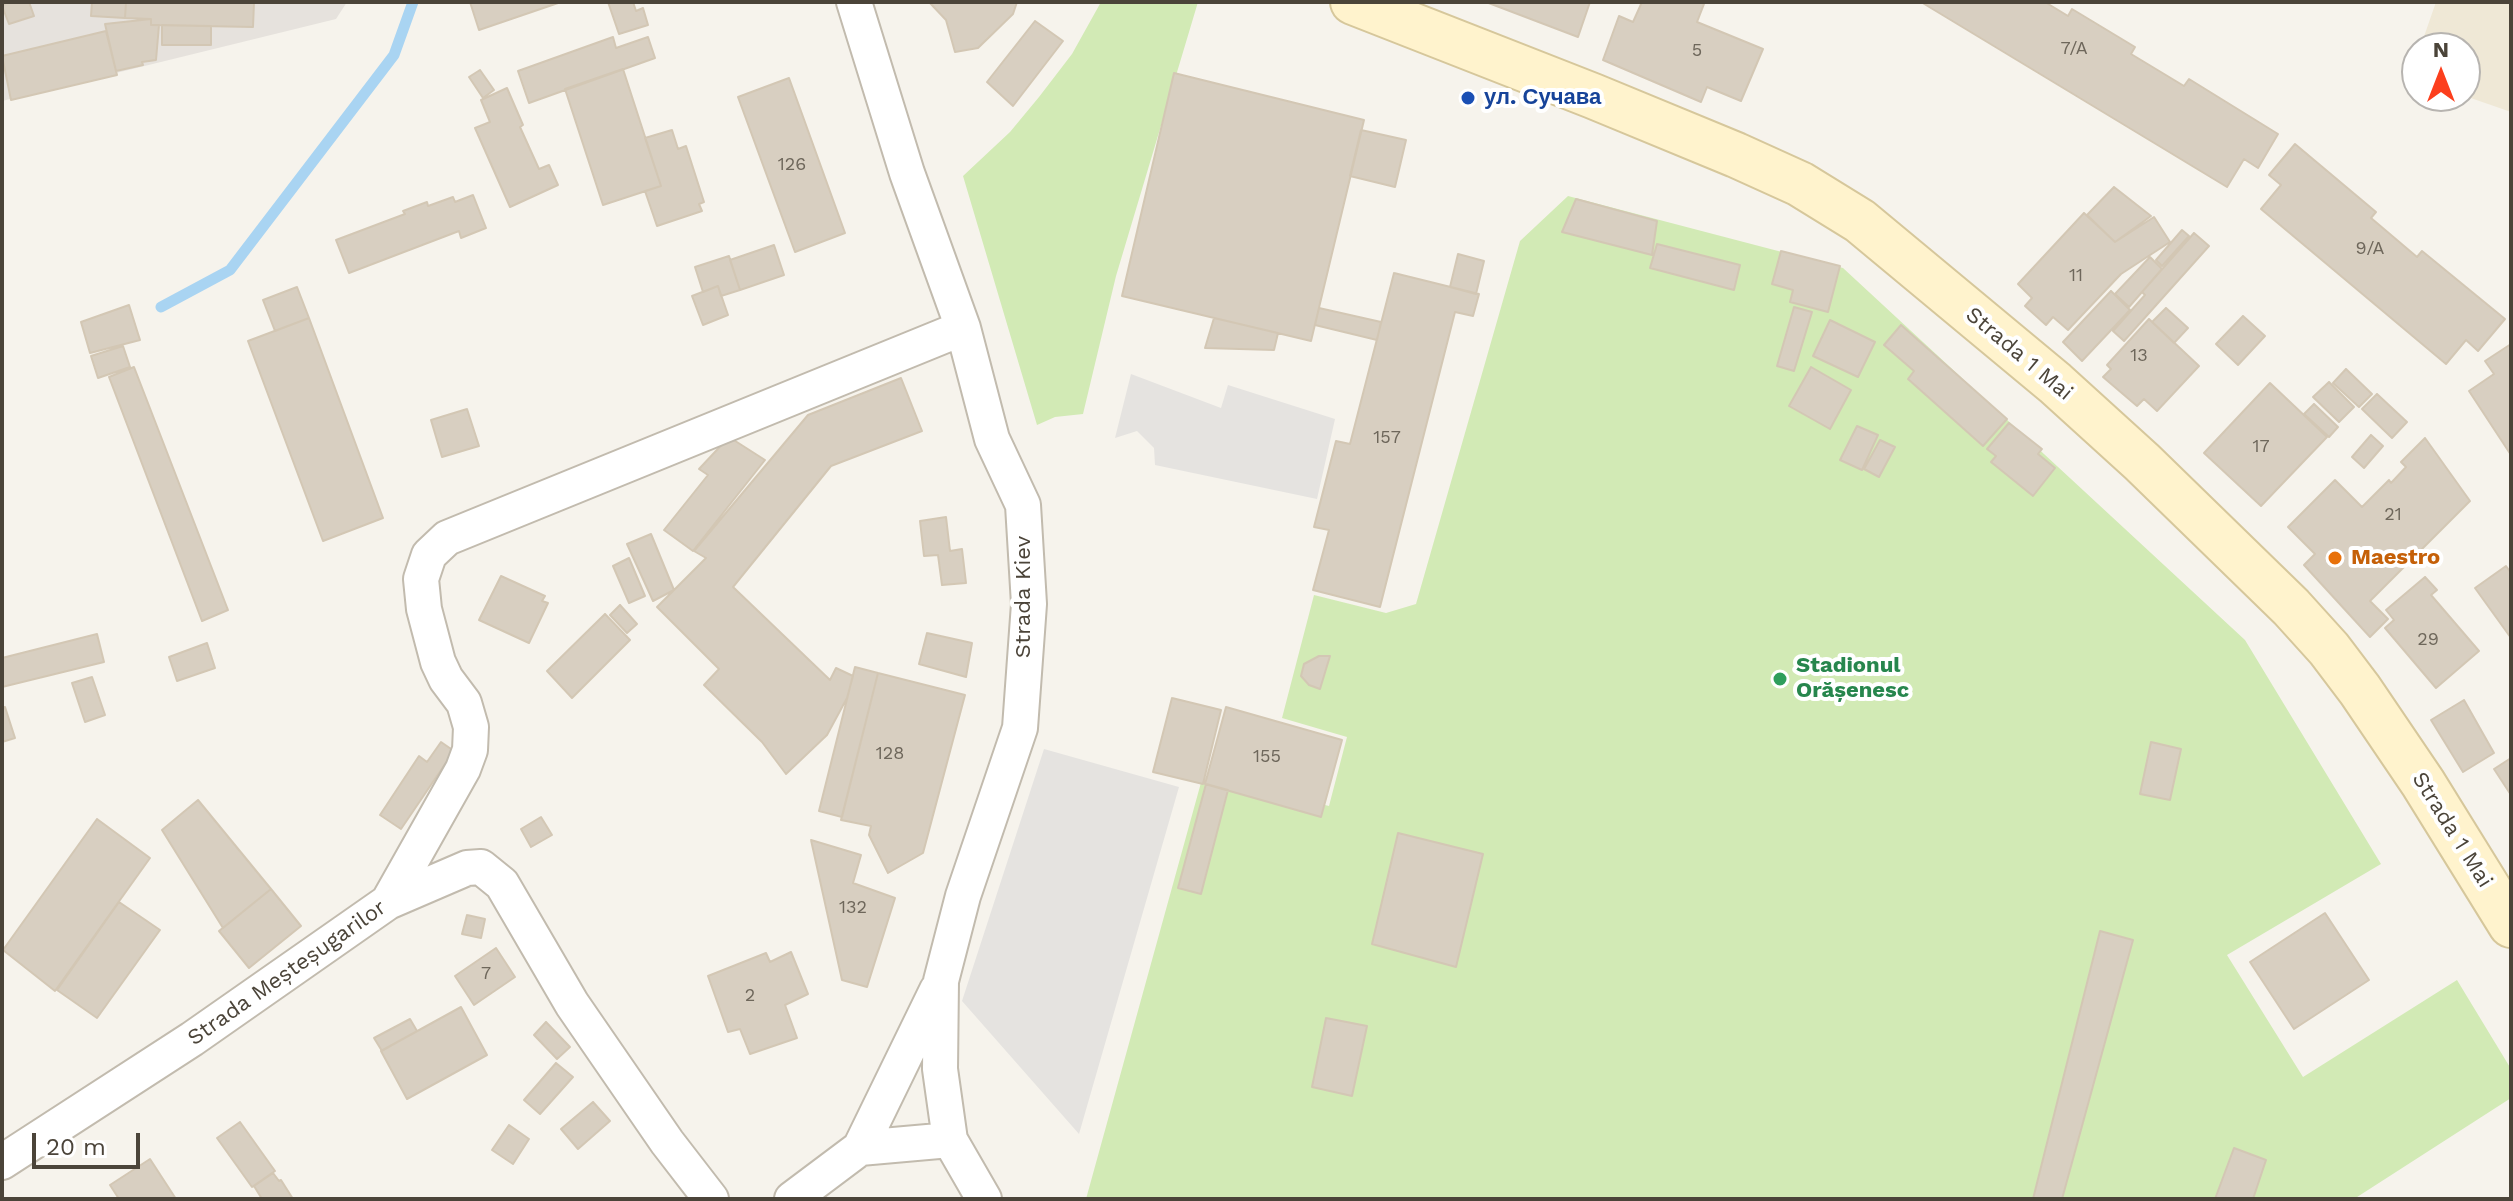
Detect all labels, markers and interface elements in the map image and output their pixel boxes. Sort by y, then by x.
north arrow [2401,32,2481,112]
text: N [2433,37,2449,62]
house number: 7/A [2060,38,2088,60]
house number: 5 [1692,40,1702,62]
place label: ул. Сучава [1484,85,1601,111]
marker: ул. Сучава [1459,89,1477,107]
house number: 126 [778,154,806,176]
house number: 9/A [2356,238,2384,260]
house number: 11 [2069,265,2083,287]
street label: Strada 1 Mai [1960,302,2078,406]
house number: 13 [2130,345,2148,367]
house number: 157 [1373,427,1401,449]
house number: 17 [2252,436,2270,458]
house number: 21 [2384,504,2402,526]
street label: Strada Kiev [1011,536,1037,658]
place label: Maestro [2351,545,2440,571]
marker: Maestro [2326,549,2344,567]
house number: 29 [2417,629,2439,651]
place label: Stadionul Orășenesc [1796,653,1909,704]
marker: Stadionul Orășenesc [1771,670,1789,688]
house number: 128 [876,743,904,765]
house number: 155 [1253,746,1281,768]
street label: Strada 1 Mai [2406,767,2498,893]
street label: Strada Meșteșugarilor [183,894,391,1052]
house number: 132 [839,897,867,919]
house number: 7 [481,963,491,985]
house number: 2 [745,985,755,1007]
scale bar [36,1117,144,1167]
text: 20 m [46,1133,106,1161]

